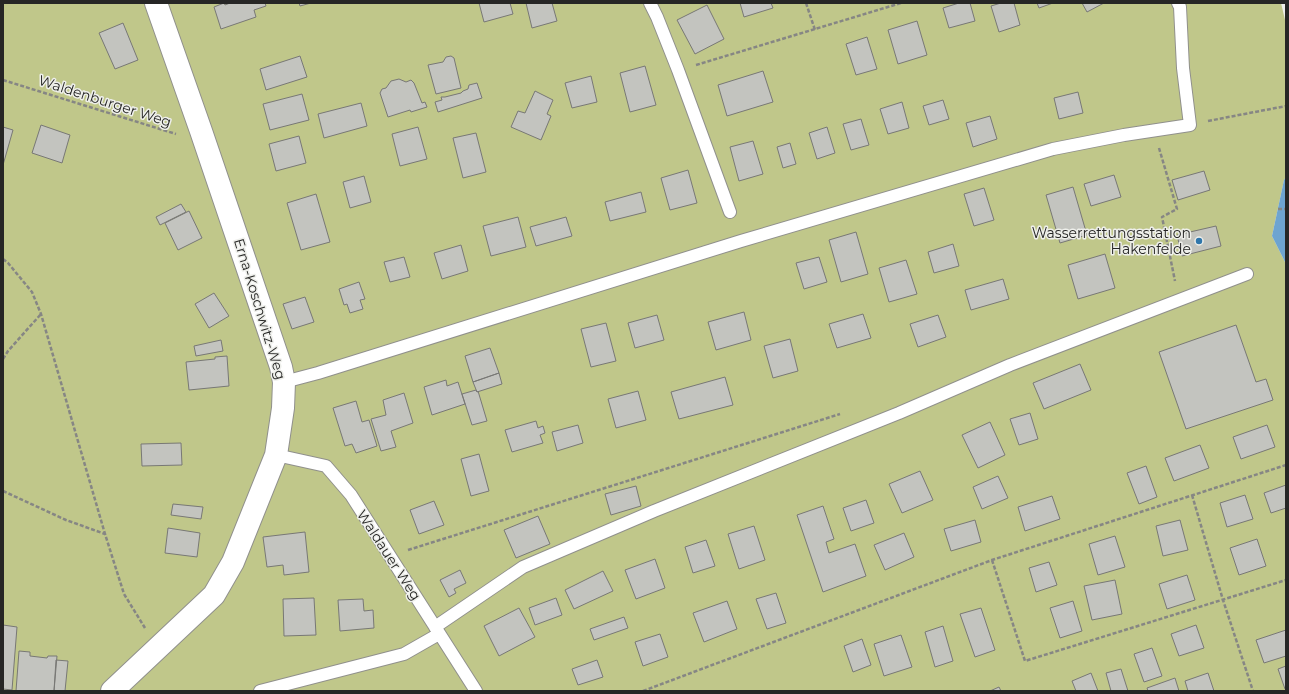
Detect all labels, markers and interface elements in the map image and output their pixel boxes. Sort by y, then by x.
street label: Waldenburger Weg [36,71,174,131]
place label: Wasserrettungsstation Hakenfelde [1032,224,1191,258]
street label: Erna-Koschwitz-Weg [230,236,290,382]
marker: Wasserrettungsstation Hakenfelde [1194,236,1204,246]
street label: Waldauer Weg [353,506,425,604]

